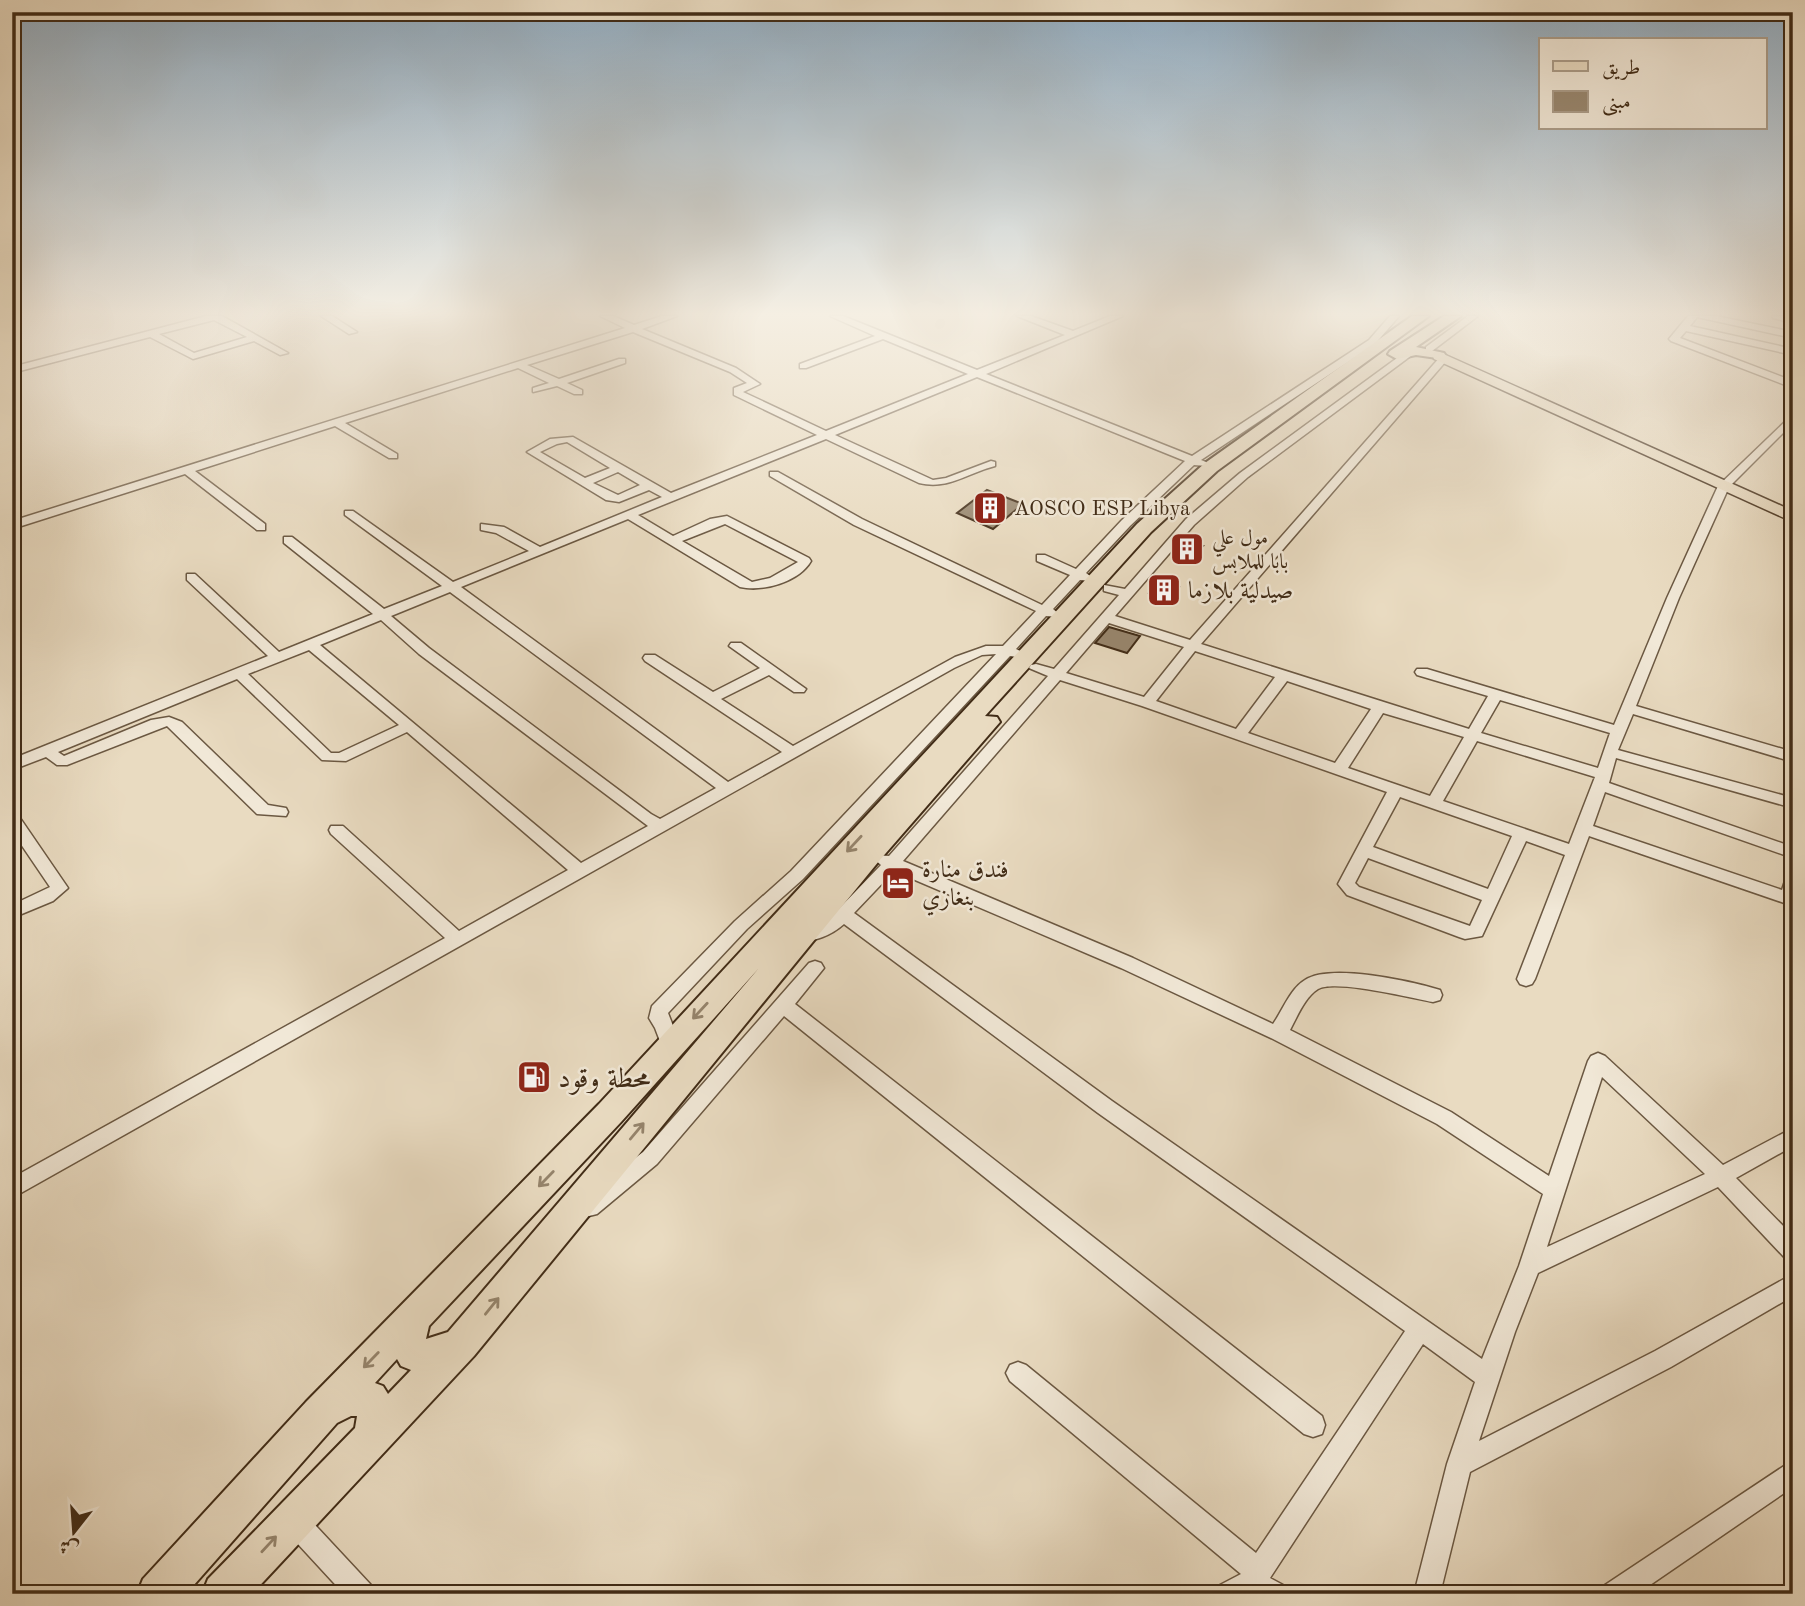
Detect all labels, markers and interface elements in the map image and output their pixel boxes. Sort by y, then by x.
legend [1539,38,1766,130]
text: طريق [1602,58,1640,80]
text: مبنى [1602,92,1631,116]
building icon: AOSCO ESP Libya [971,489,1009,527]
place label: AOSCO ESP Libya [1014,499,1190,520]
place label: مول علي بابا للملابس [1212,528,1288,575]
building icon: مول علي بابا للملابس [1168,530,1206,568]
building icon: صيدلية بلازما [1145,571,1183,609]
place label: صيدلية بلازما [1188,580,1293,604]
one-way arrow [846,835,862,853]
place label: فندق منارة بنغازي [922,859,1009,916]
hotel icon: فندق منارة بنغازي [879,864,917,902]
one-way arrow [692,1002,708,1020]
fuel station icon: محطة وقود [515,1058,553,1096]
place label: محطة وقود [558,1066,651,1095]
one-way arrow [629,1123,645,1141]
one-way arrow [538,1170,555,1187]
one-way arrow [484,1298,499,1316]
one-way arrow [363,1351,380,1368]
north arrow [38,1498,108,1568]
text: ش [58,1534,82,1558]
one-way arrow [261,1536,278,1553]

